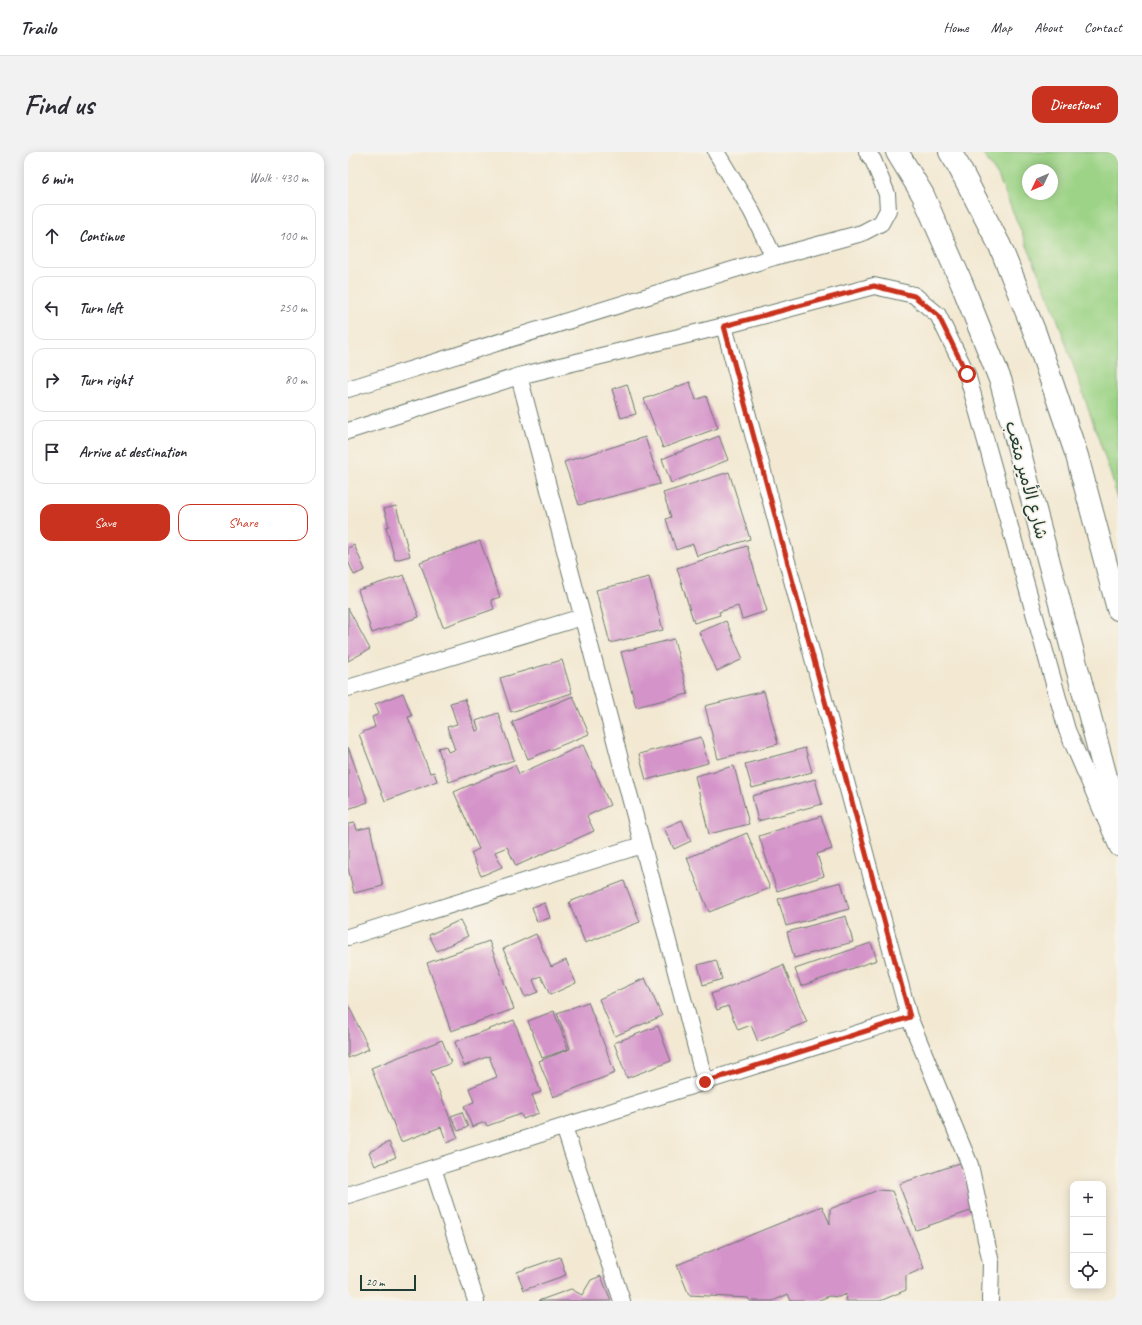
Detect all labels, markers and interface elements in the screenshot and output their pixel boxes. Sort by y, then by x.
text: Trailo [20,16,56,40]
text: Home [943,19,969,36]
text: Map [991,19,1012,36]
text: About [1034,19,1062,36]
text: Contact [1084,19,1122,36]
button: Directions [1032,86,1118,123]
text: Find us [24,87,94,122]
north arrow [1022,164,1058,200]
text: 6 min [40,168,73,189]
text: Walk · 430 m [249,170,308,186]
icon: ahead [41,225,63,247]
text: Continue [79,227,124,246]
text: 100 m [279,228,307,244]
icon: left [41,297,63,319]
text: Turn left [79,299,122,318]
text: 250 m [279,300,307,316]
route start [958,365,976,383]
icon: right [41,369,63,391]
text: Turn right [79,371,132,390]
text: 80 m [285,372,307,388]
street label: شارع الأمير متعب [1000,418,1053,542]
icon: arrive [41,441,63,463]
text: Arrive at destination [79,443,186,462]
button: Save [40,504,170,541]
button: Share [178,504,308,541]
route end [696,1073,714,1091]
map controls [1070,1181,1106,1289]
button: + [1070,1181,1106,1217]
button: − [1070,1217,1106,1253]
button: locate [1070,1253,1106,1289]
scale bar [360,1273,416,1292]
text: 20 m [366,1275,385,1289]

